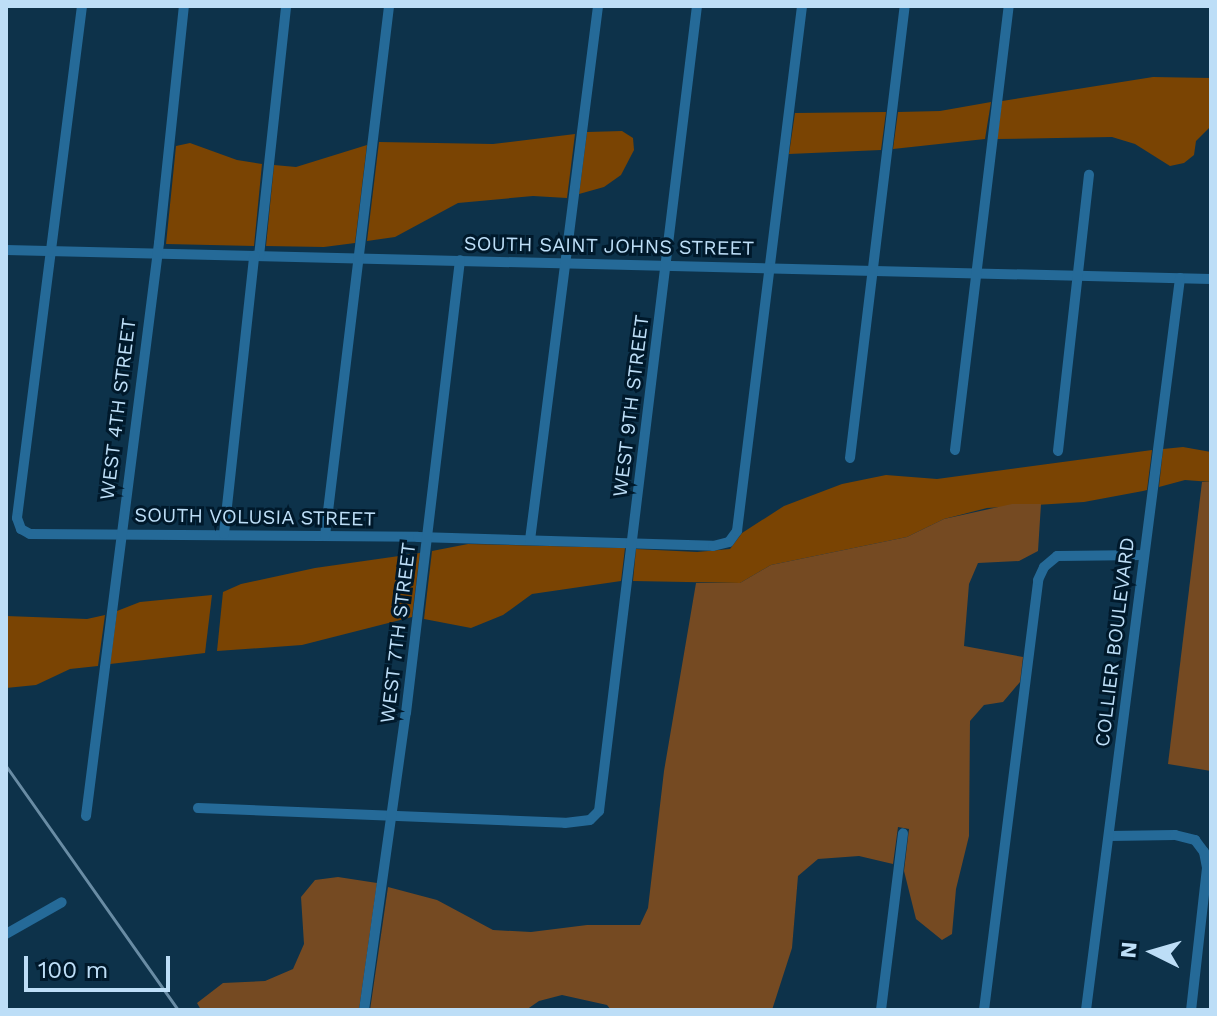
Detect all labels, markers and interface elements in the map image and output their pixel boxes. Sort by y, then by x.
street label: SOUTH SAINT JOHNS STREET [463,231,755,261]
street label: WEST 9TH STREET [608,313,654,499]
street label: WEST 4TH STREET [95,316,141,502]
street label: SOUTH VOLUSIA STREET [133,503,377,531]
street label: COLLIER BOULEVARD [1090,536,1140,748]
street label: WEST 7TH STREET [375,541,421,725]
north arrow [1113,912,1193,992]
scale bar [28,940,174,990]
text: N [1115,941,1142,959]
text: 100 m [38,956,108,984]

